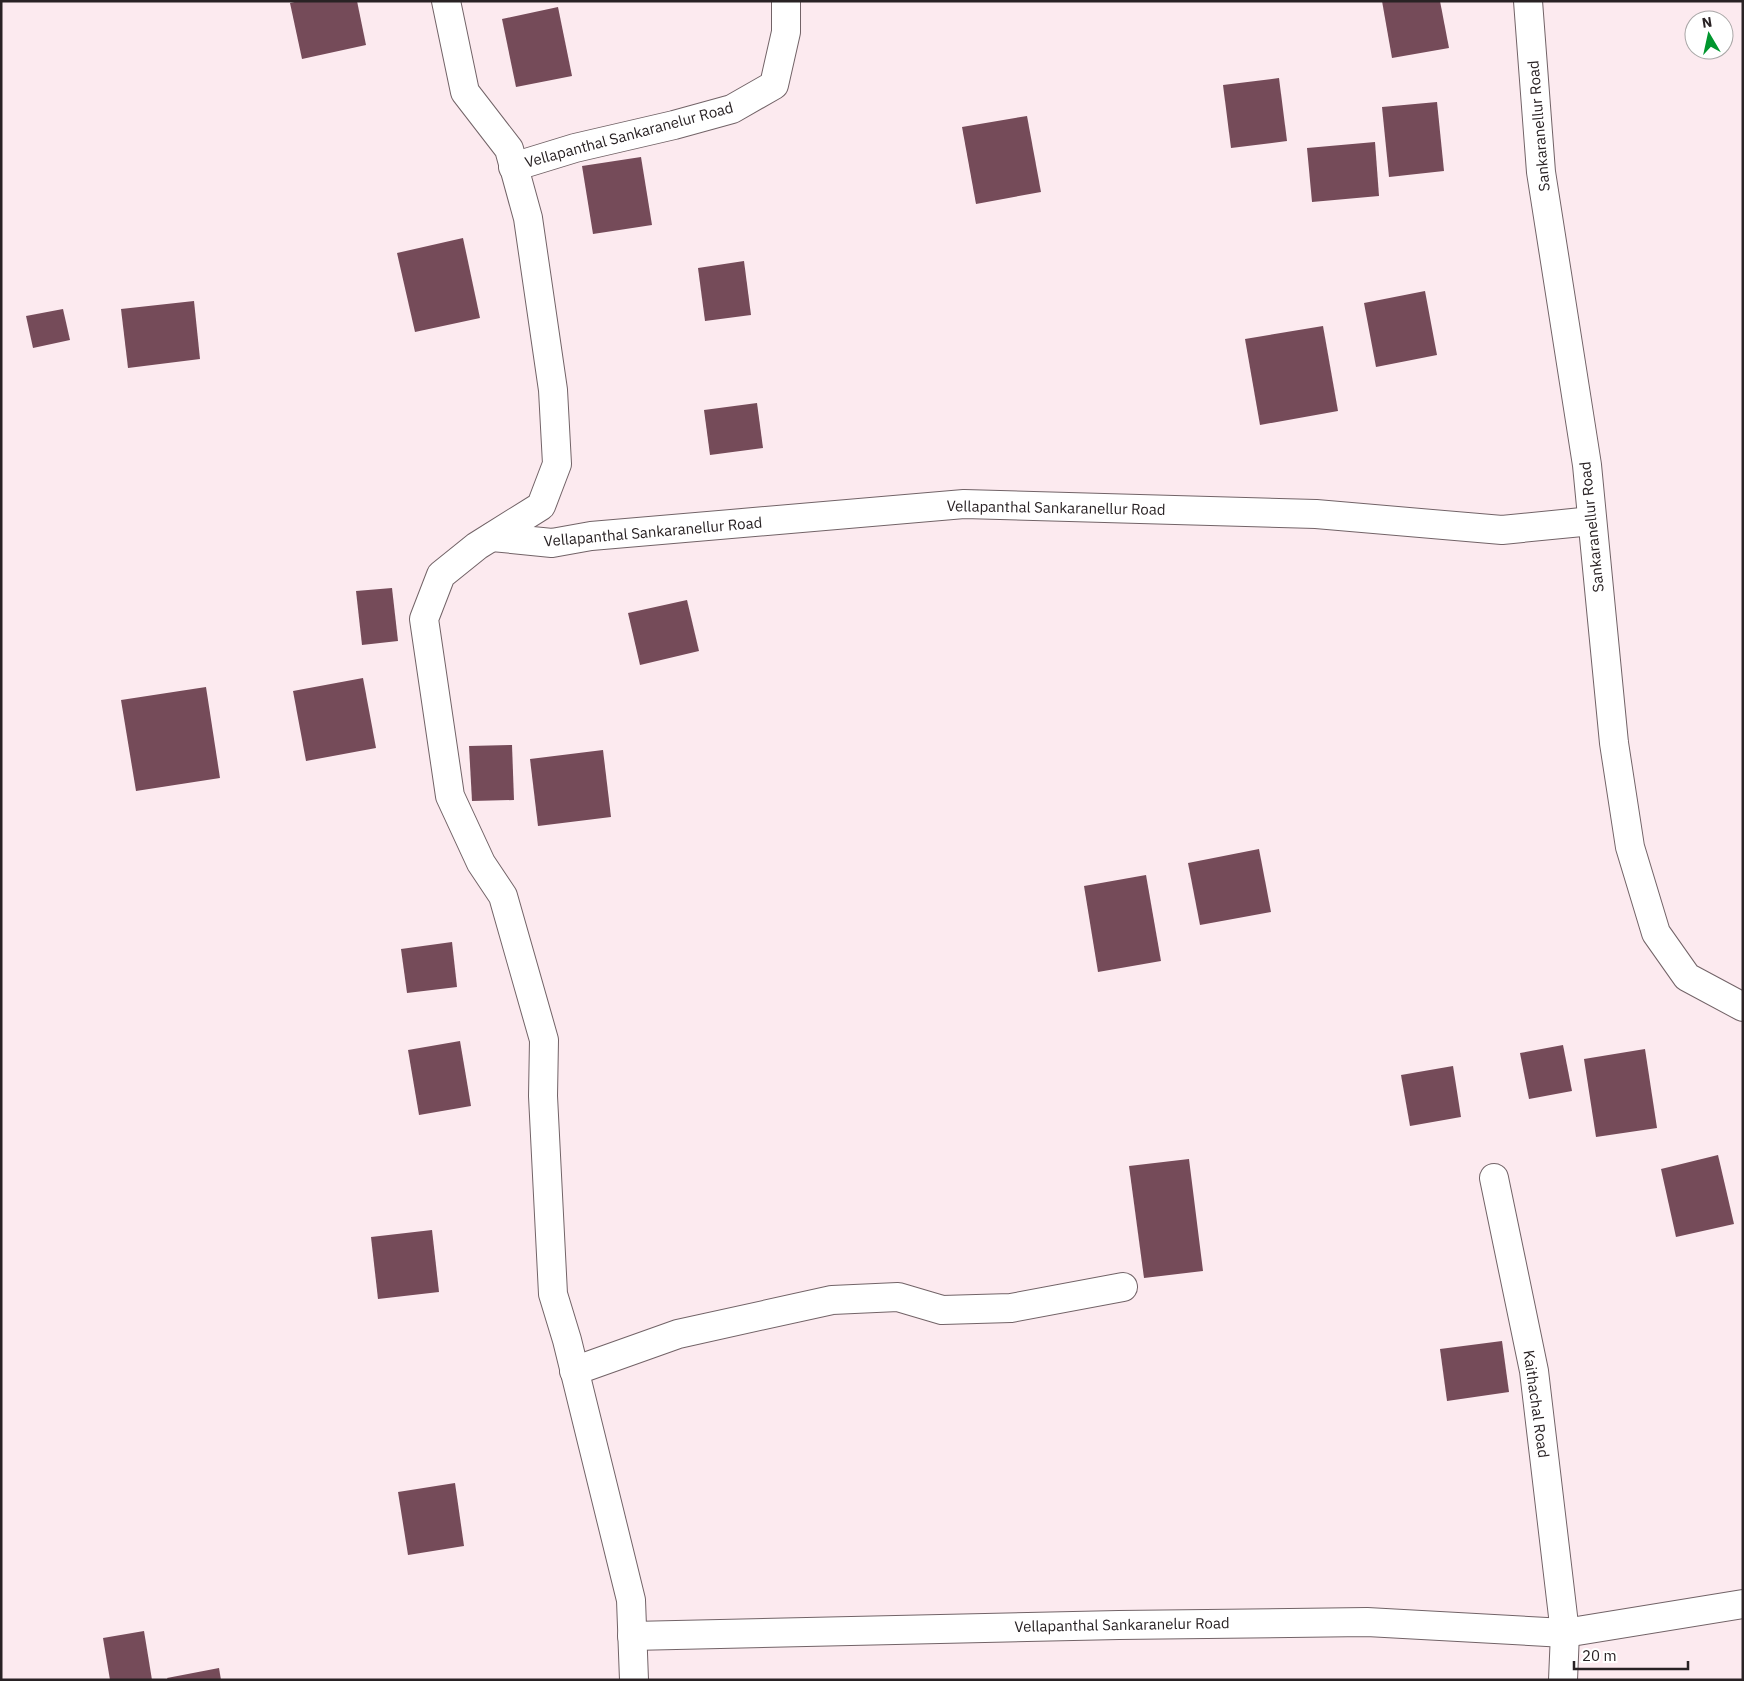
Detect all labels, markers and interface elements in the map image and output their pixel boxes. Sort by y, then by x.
north arrow [1684,10,1734,60]
text: N [1701,12,1713,32]
street label: Sankaranellur Road [1523,60,1554,192]
street label: Vellapanthal Sankaranelur Road [523,98,735,172]
street label: Sankaranellur Road [1575,461,1608,593]
street label: Vellapanthal Sankaranellur Road [946,496,1166,519]
street label: Vellapanthal Sankaranellur Road [543,512,763,551]
street label: Kaithachal Road [1520,1349,1553,1459]
street label: Vellapanthal Sankaranelur Road [1014,1613,1230,1636]
scale bar [1574,1638,1688,1670]
text: 20 m [1582,1646,1617,1665]

